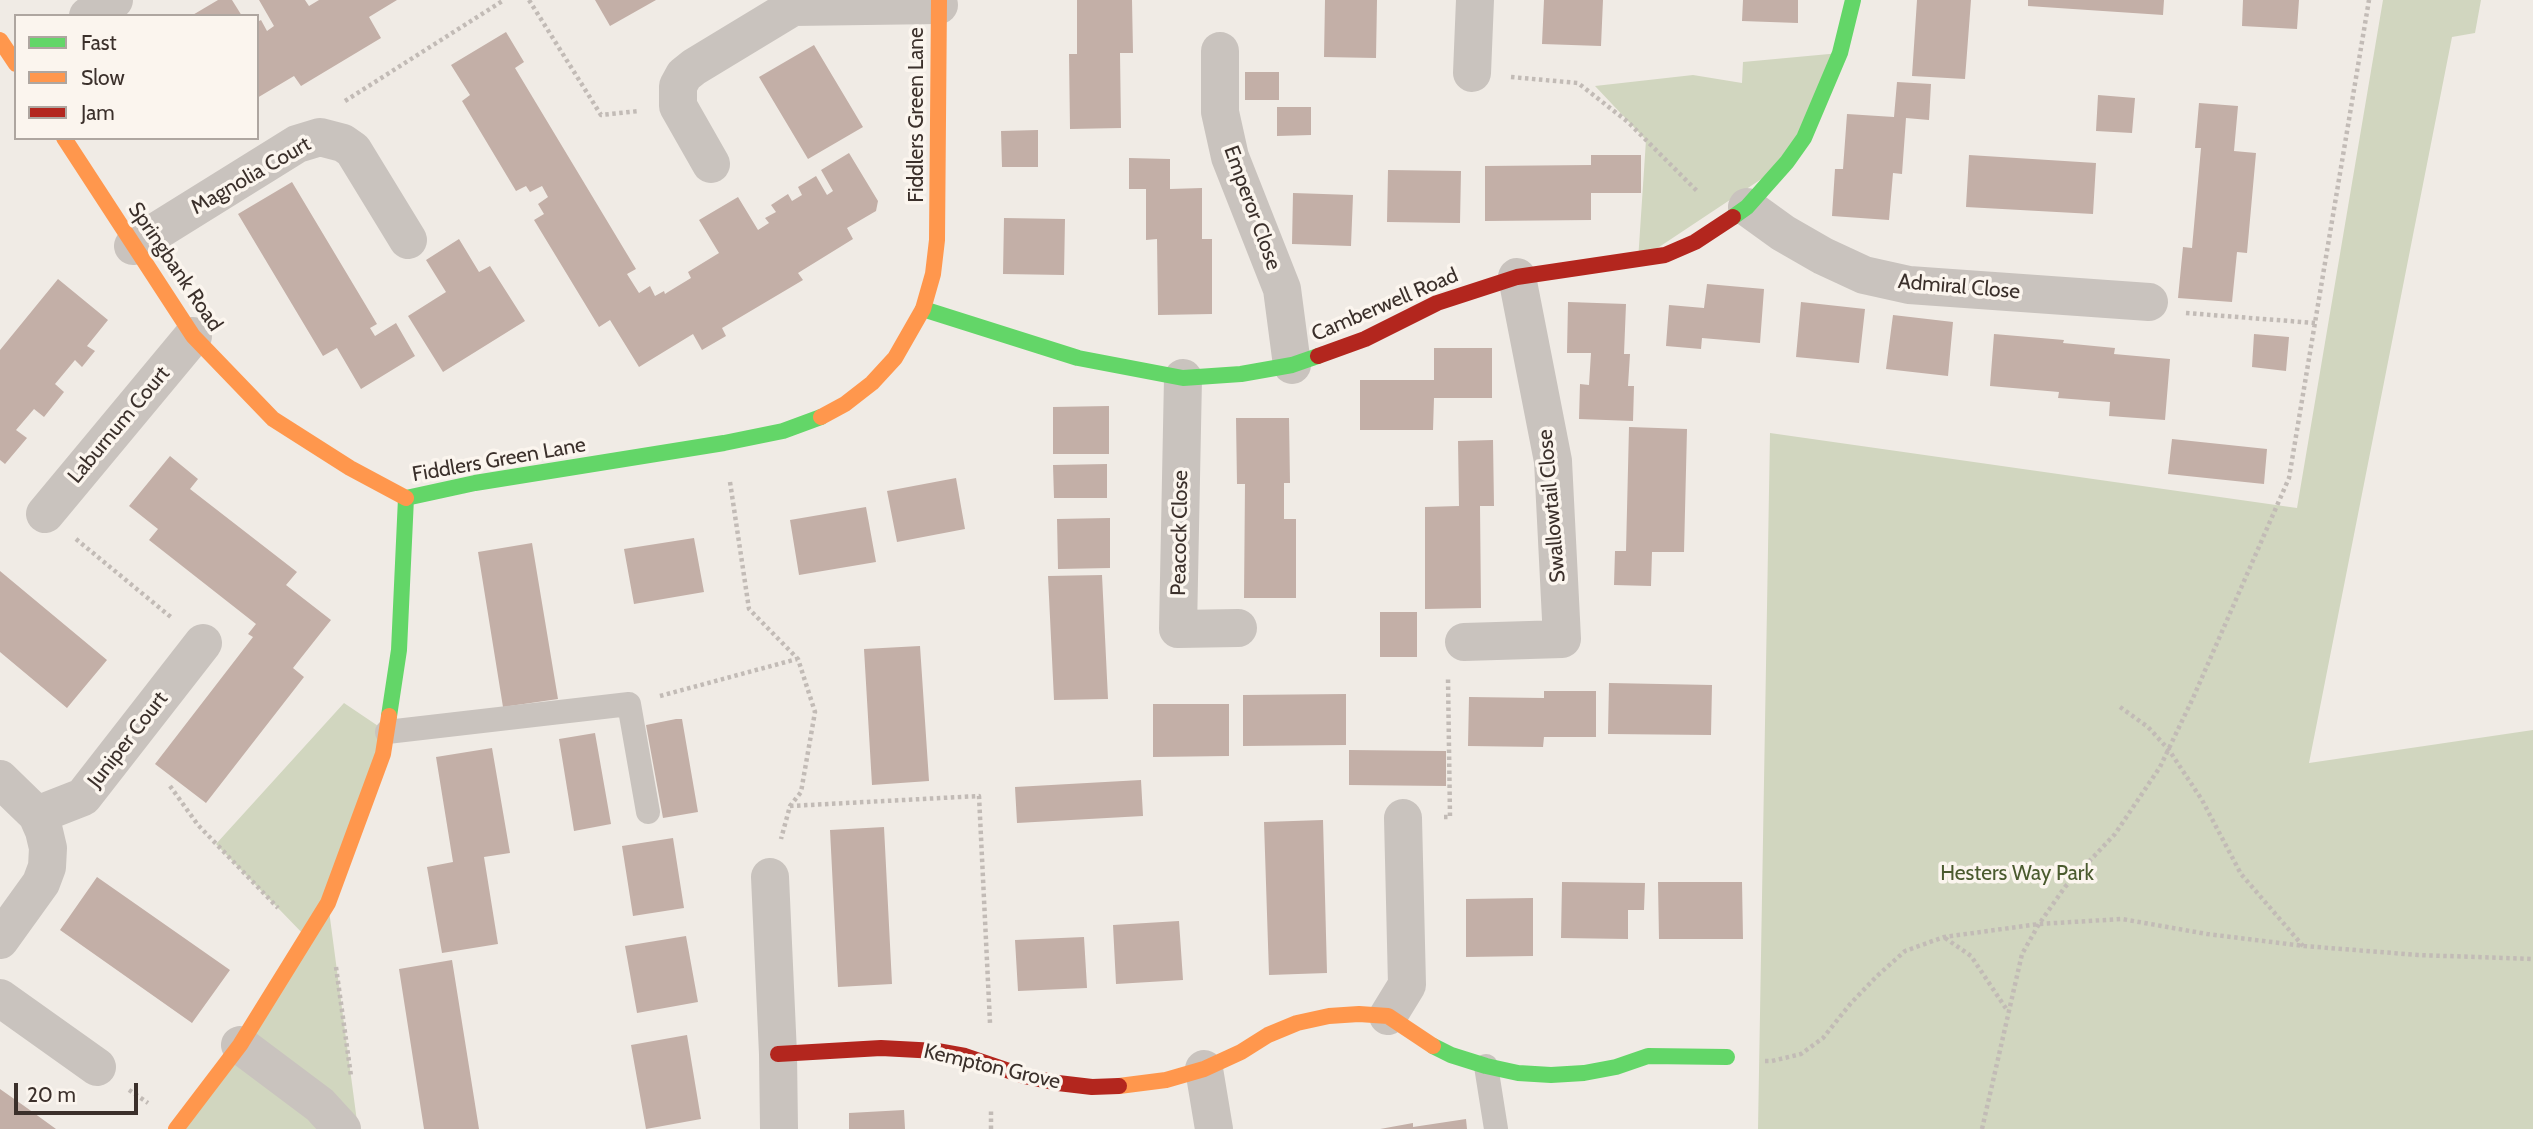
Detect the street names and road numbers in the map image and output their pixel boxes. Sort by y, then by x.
street label: Fiddlers Green Lane [904,27,930,203]
street label: Magnolia Court [187,132,315,220]
street label: Emperor Close [1218,142,1286,274]
street label: Springbank Road [123,198,227,336]
street label: Camberwell Road [1308,263,1462,347]
street label: Admiral Close [1897,269,2021,305]
street label: Laburnum Court [63,361,175,489]
street label: Swallowtail Close [1533,428,1571,584]
street label: Fiddlers Green Lane [410,432,588,488]
street label: Peacock Close [1166,470,1194,596]
street label: Juniper Court [83,687,173,793]
street label: Kempton Grove [921,1039,1063,1095]

